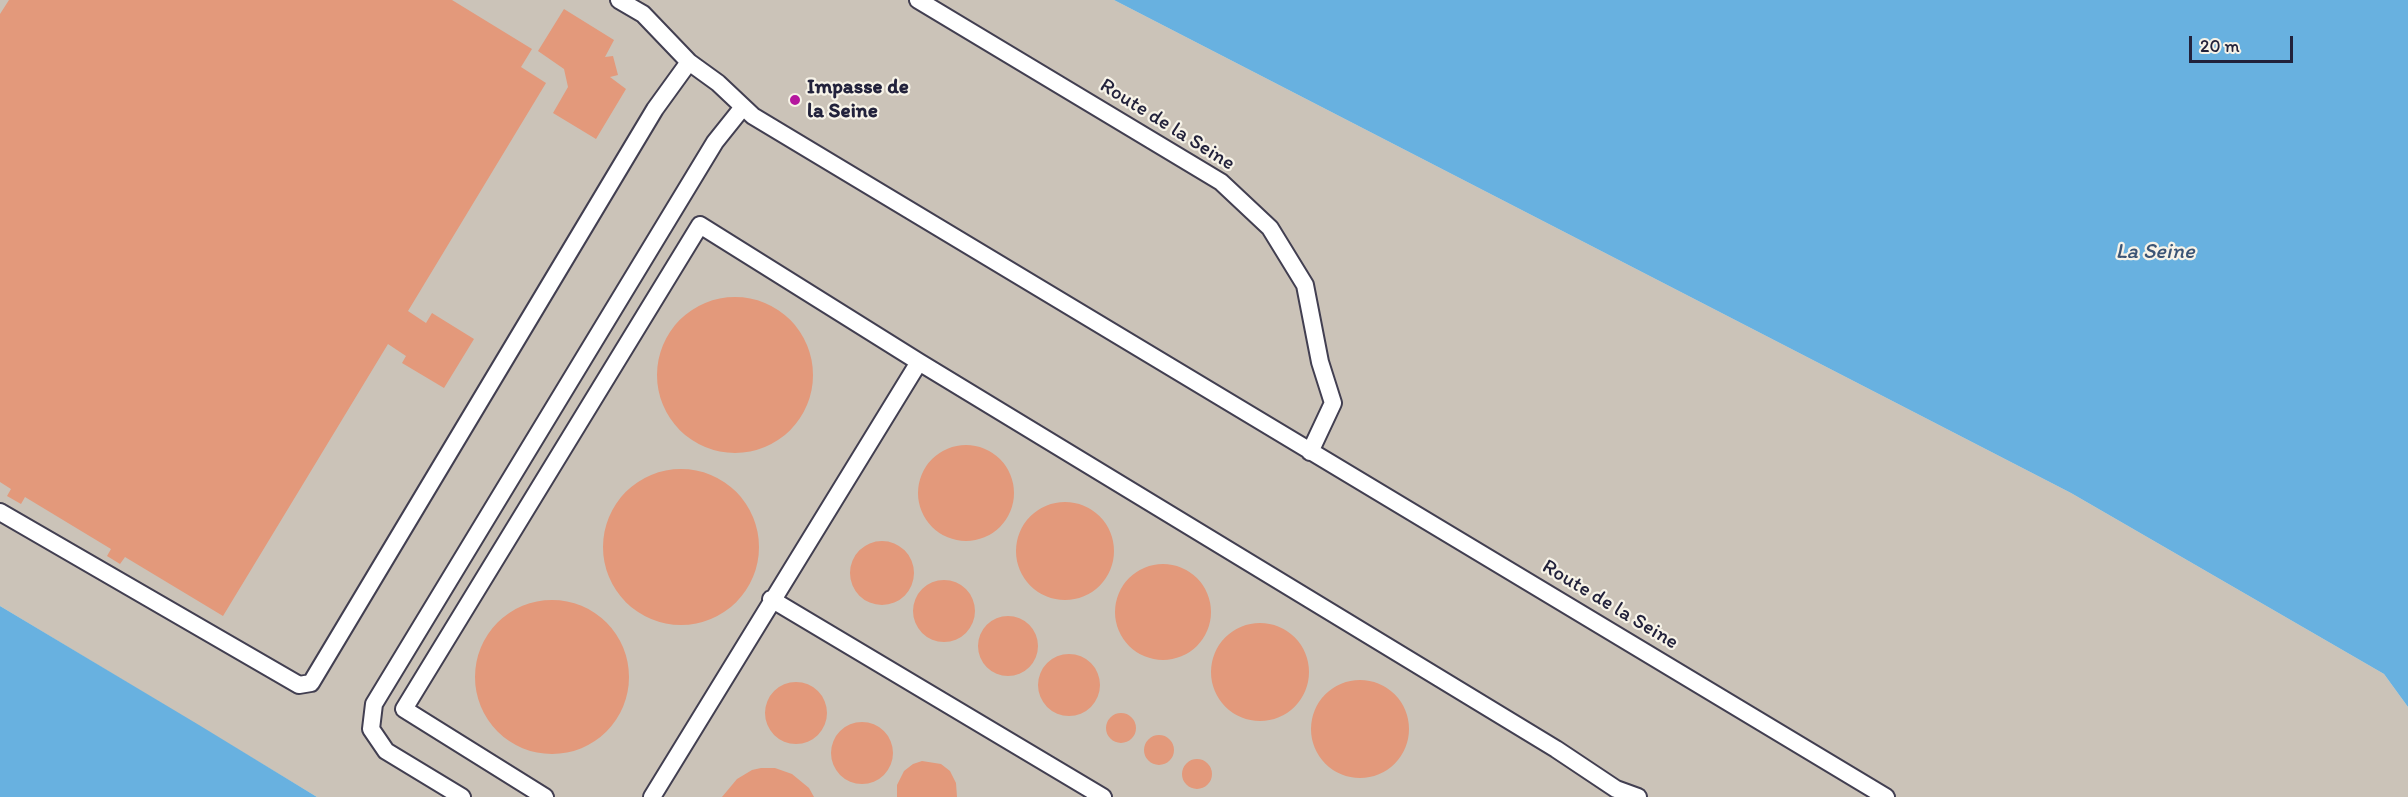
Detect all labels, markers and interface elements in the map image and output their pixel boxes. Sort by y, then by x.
scale bar [2192,24,2296,62]
text: 20 m [2200,35,2240,57]
street label: Route de la Seine [1095,73,1239,177]
place label: Impasse de la Seine [807,75,909,125]
marker: Impasse de la Seine [788,93,802,107]
water label: La Seine [2115,239,2195,265]
street label: Route de la Seine [1537,554,1683,656]

